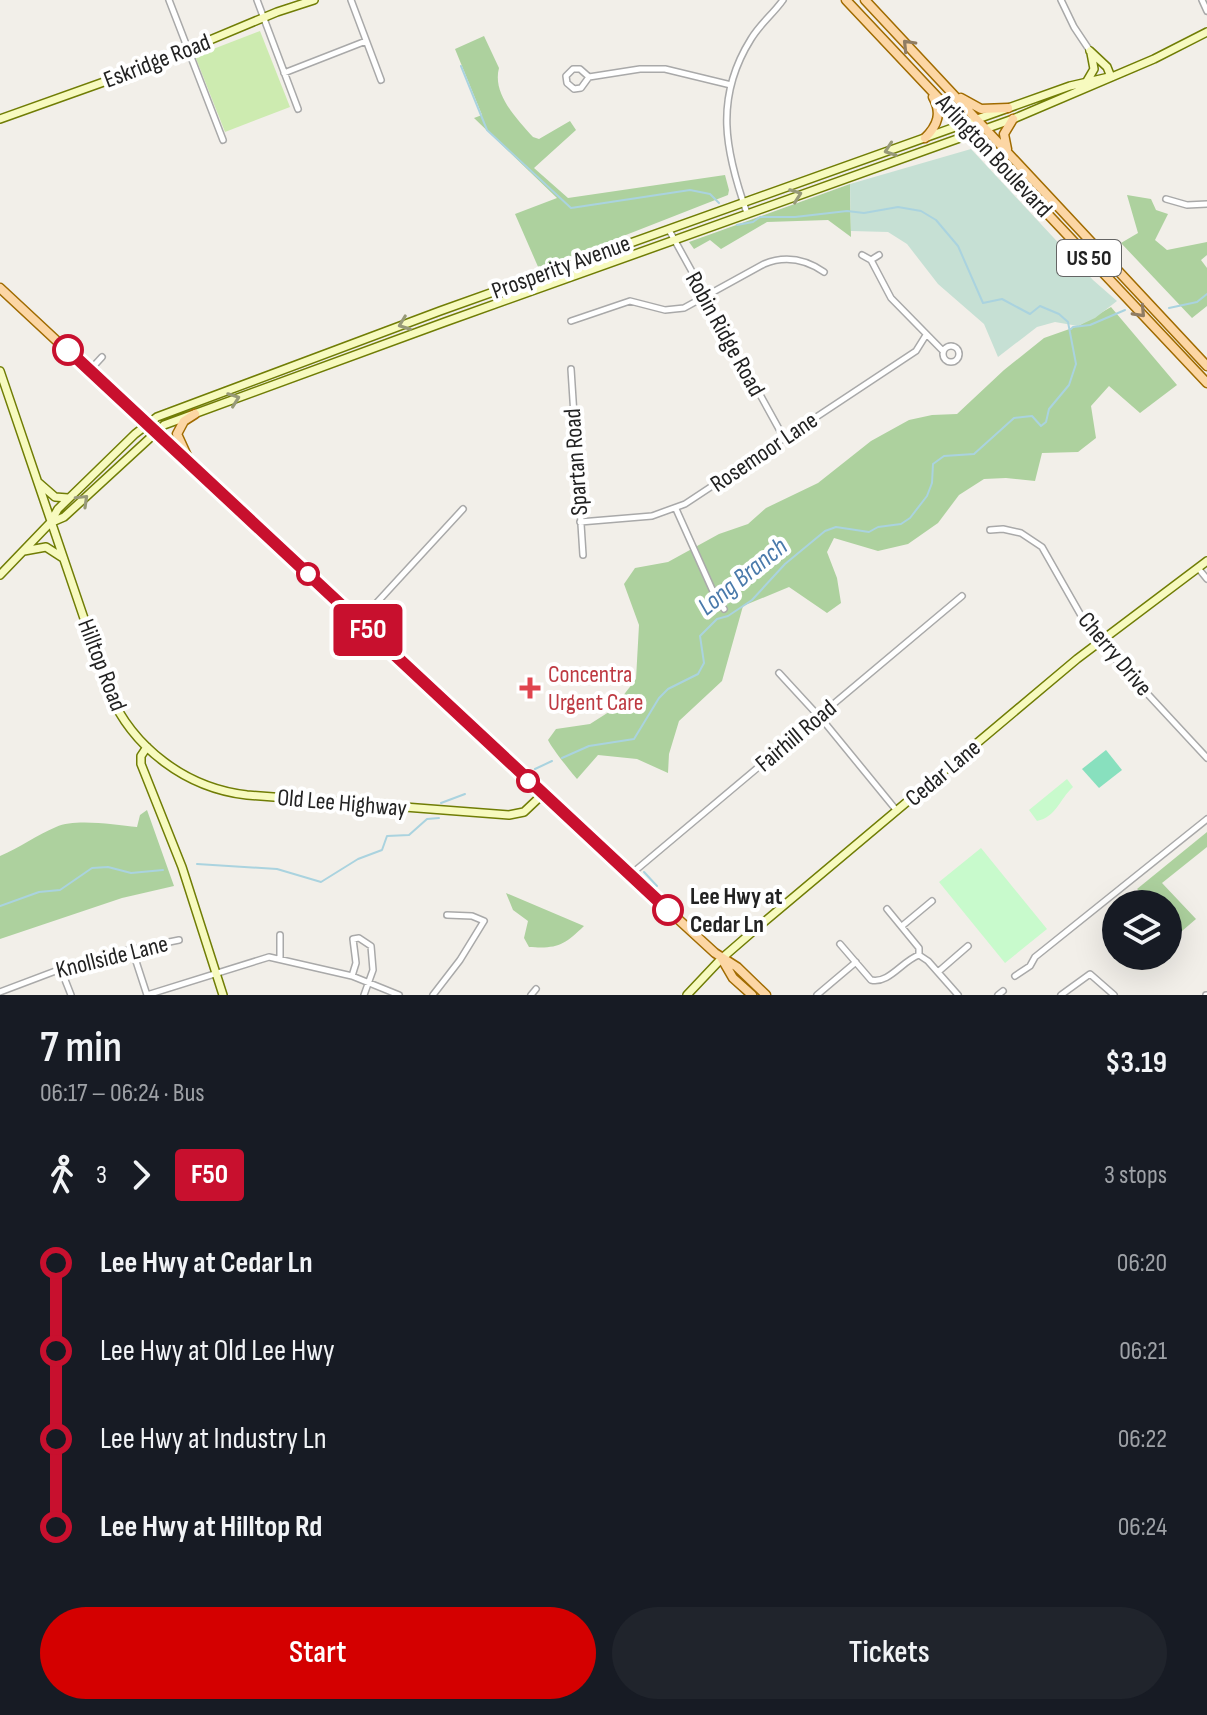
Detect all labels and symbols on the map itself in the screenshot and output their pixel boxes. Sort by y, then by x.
street label: Eskridge Road [100,27,214,95]
one-way arrow [903,40,917,54]
street label: Arlington Boulevard [929,88,1058,223]
one-way arrow [884,140,898,157]
one-way arrow [788,189,802,205]
street label: Prosperity Avenue [488,229,634,305]
road number: US 50 [1057,240,1121,276]
street label: Robin Ridge Road [679,267,771,401]
one-way arrow [1131,303,1146,317]
one-way arrow [398,314,412,331]
unlabelled marker [53,335,83,365]
one-way arrow [226,393,240,409]
street label: Rosemoor Lane [705,406,823,498]
street label: Spartan Road [558,408,594,516]
one-way arrow [73,495,88,509]
water label: Long Branch [692,532,794,622]
unlabelled marker [297,563,319,585]
line badge: F50 [322,604,414,656]
street label: Cherry Drive [1072,606,1158,702]
street label: Hilltop Road [71,615,133,715]
place label: Concentra Urgent Care [548,660,643,717]
marker: Concentra Urgent Care [519,677,541,699]
street label: Fairhill Road [750,694,842,778]
street label: Cedar Lane [900,733,986,813]
unlabelled marker [517,770,539,792]
street label: Old Lee Highway [276,783,408,823]
place label: Lee Hwy at Cedar Ln [690,882,783,939]
marker: Lee Hwy at Cedar Ln [653,895,683,925]
street label: Knollside Lane [53,929,171,985]

